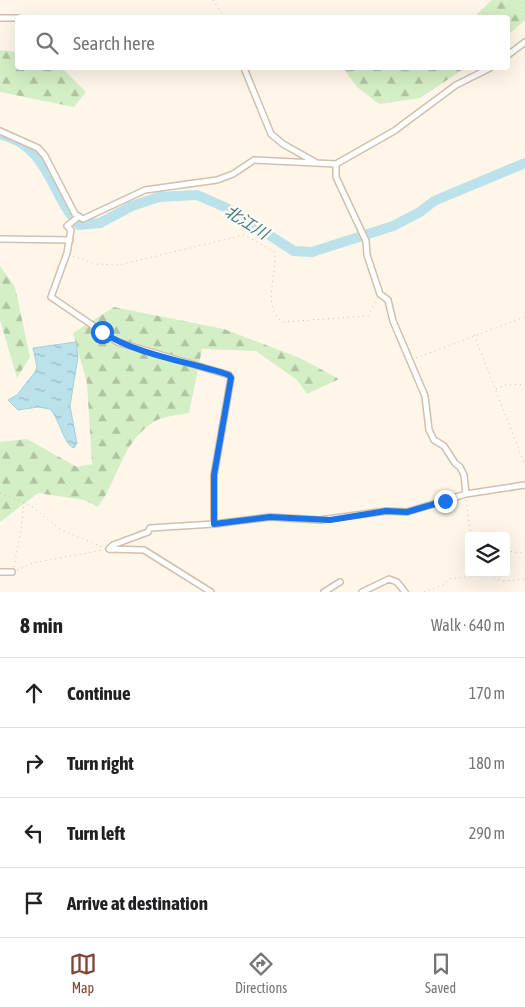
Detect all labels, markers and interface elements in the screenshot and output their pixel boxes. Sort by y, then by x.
search box [15,15,510,70]
icon: search [33,29,61,57]
text: Search here [73,32,155,54]
water label: 北江川 [222,202,274,243]
route start [91,321,114,344]
route end [434,490,457,513]
map controls [465,532,510,577]
button: layers [465,532,510,577]
text: 8 min [20,613,63,637]
text: Walk · 640 m [431,616,505,634]
icon: ahead [20,679,48,707]
text: Continue [67,682,131,704]
text: 170 m [469,684,505,702]
icon: right [20,749,48,777]
text: Turn right [67,752,134,774]
text: 180 m [469,754,505,772]
icon: left [20,819,48,847]
text: Turn left [67,822,125,844]
text: 290 m [469,824,505,842]
icon: arrive [20,889,48,917]
text: Arrive at destination [67,892,208,914]
tab: Map [69,950,97,996]
tab: Directions [235,950,287,996]
tab: Saved [425,950,456,996]

